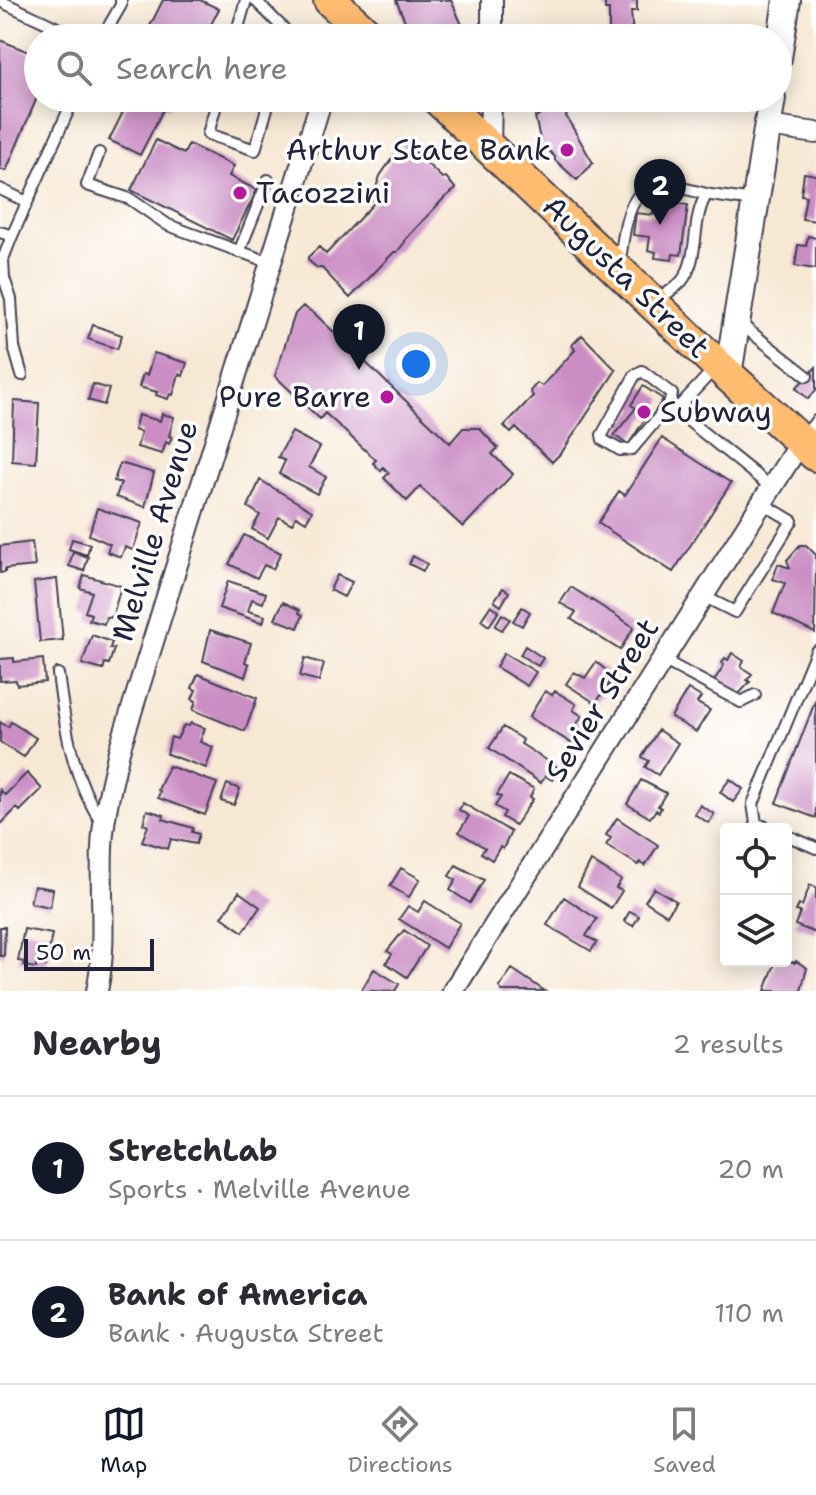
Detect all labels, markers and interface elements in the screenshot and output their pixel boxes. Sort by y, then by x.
search box [24,24,792,112]
icon: search [52,46,96,90]
text: Search here [116,48,287,89]
place label: Arthur State Bank [286,129,551,170]
marker: Arthur State Bank [558,141,576,159]
pin: 2 [634,159,686,225]
place label: Tacozzini [256,172,390,213]
marker: Tacozzini [231,184,249,202]
street label: Augusta Street [534,186,719,367]
pin: 1 [333,304,385,370]
your location [396,344,436,384]
place label: Pure Barre [219,376,371,417]
marker: Pure Barre [378,388,396,406]
place label: Subway [660,391,772,432]
marker: Subway [635,403,653,421]
street label: Melville Avenue [101,415,208,646]
street label: Sevier Street [535,610,668,789]
map controls [720,823,792,967]
button: locate [720,823,792,895]
button: layers [720,895,792,967]
scale bar [24,935,154,971]
text: 50 m [36,938,91,967]
text: Nearby [32,1020,162,1066]
text: 2 results [672,1026,784,1061]
text: StretchLab [108,1130,278,1171]
text: 1 [52,1151,64,1186]
text: 20 m [717,1151,784,1186]
text: Sports · Melville Avenue [108,1171,411,1206]
text: Bank of America [108,1274,367,1315]
text: 2 [49,1295,67,1330]
text: 110 m [714,1295,784,1330]
text: Bank · Augusta Street [108,1315,384,1350]
tab: Map [100,1402,147,1479]
tab: Directions [348,1402,453,1479]
tab: Saved [653,1402,716,1479]

